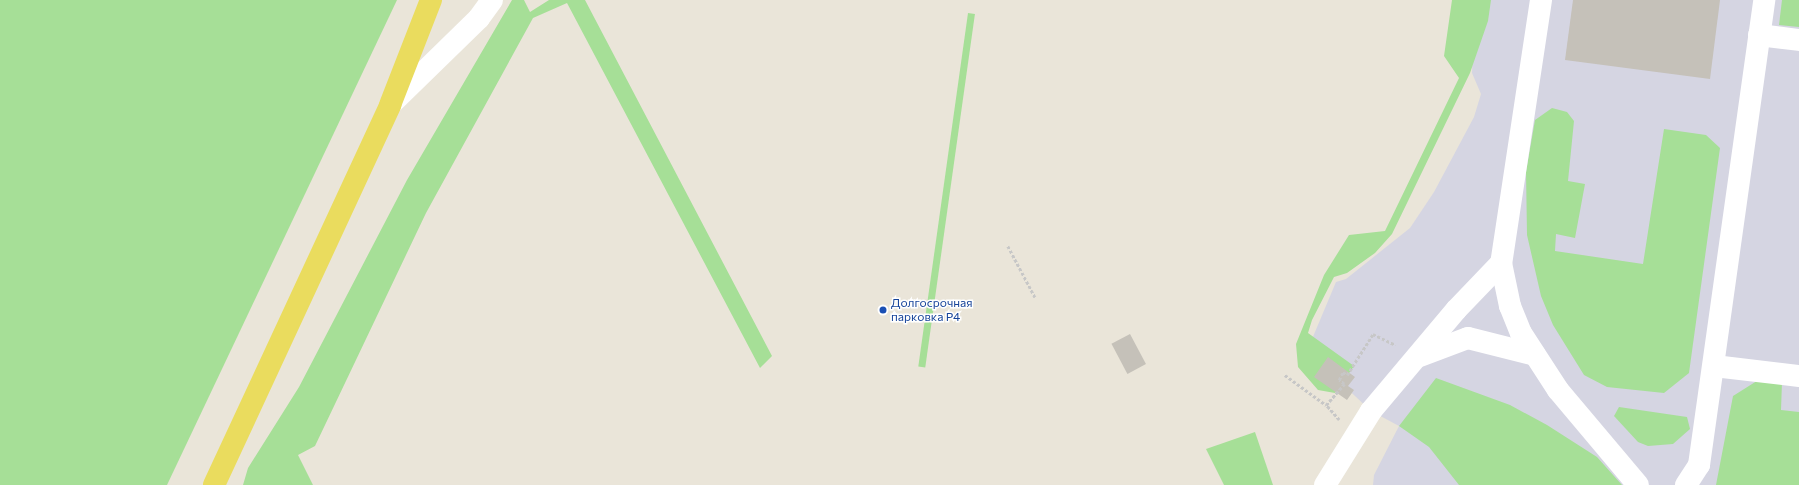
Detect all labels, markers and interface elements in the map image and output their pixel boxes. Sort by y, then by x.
place label: Долгосрочная парковка P4 [891,296,973,324]
marker: Долгосрочная парковка P4 [878,305,888,315]

